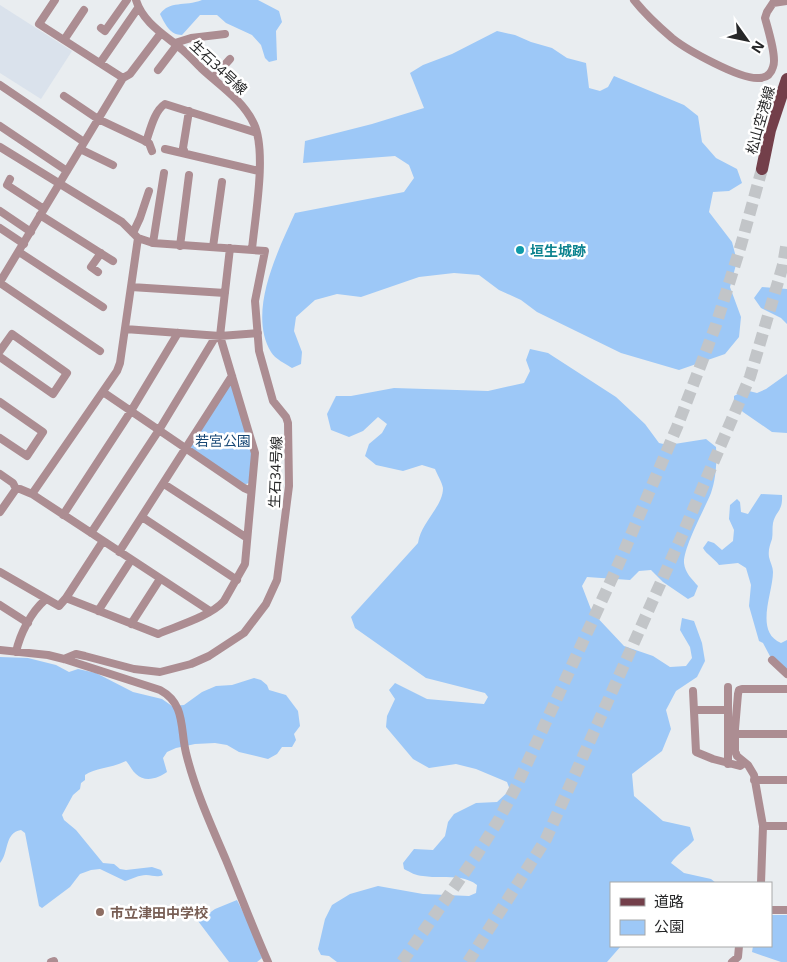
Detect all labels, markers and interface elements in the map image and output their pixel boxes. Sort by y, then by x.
north arrow [722,15,772,65]
street label: 生石34号線 [186,35,252,99]
text: N [747,37,769,57]
street label: 松山空港線 [741,84,779,156]
place label: 垣生城跡 [530,241,586,260]
marker: 垣生城跡 [514,244,526,256]
park label: 若宮公園 [195,431,251,450]
street label: 生石34号線 [264,436,286,508]
legend [610,882,772,947]
text: 道路 [654,891,684,911]
place label: 市立津田中学校 [110,903,208,922]
marker: 市立津田中学校 [94,906,106,918]
text: 公園 [654,916,684,936]

